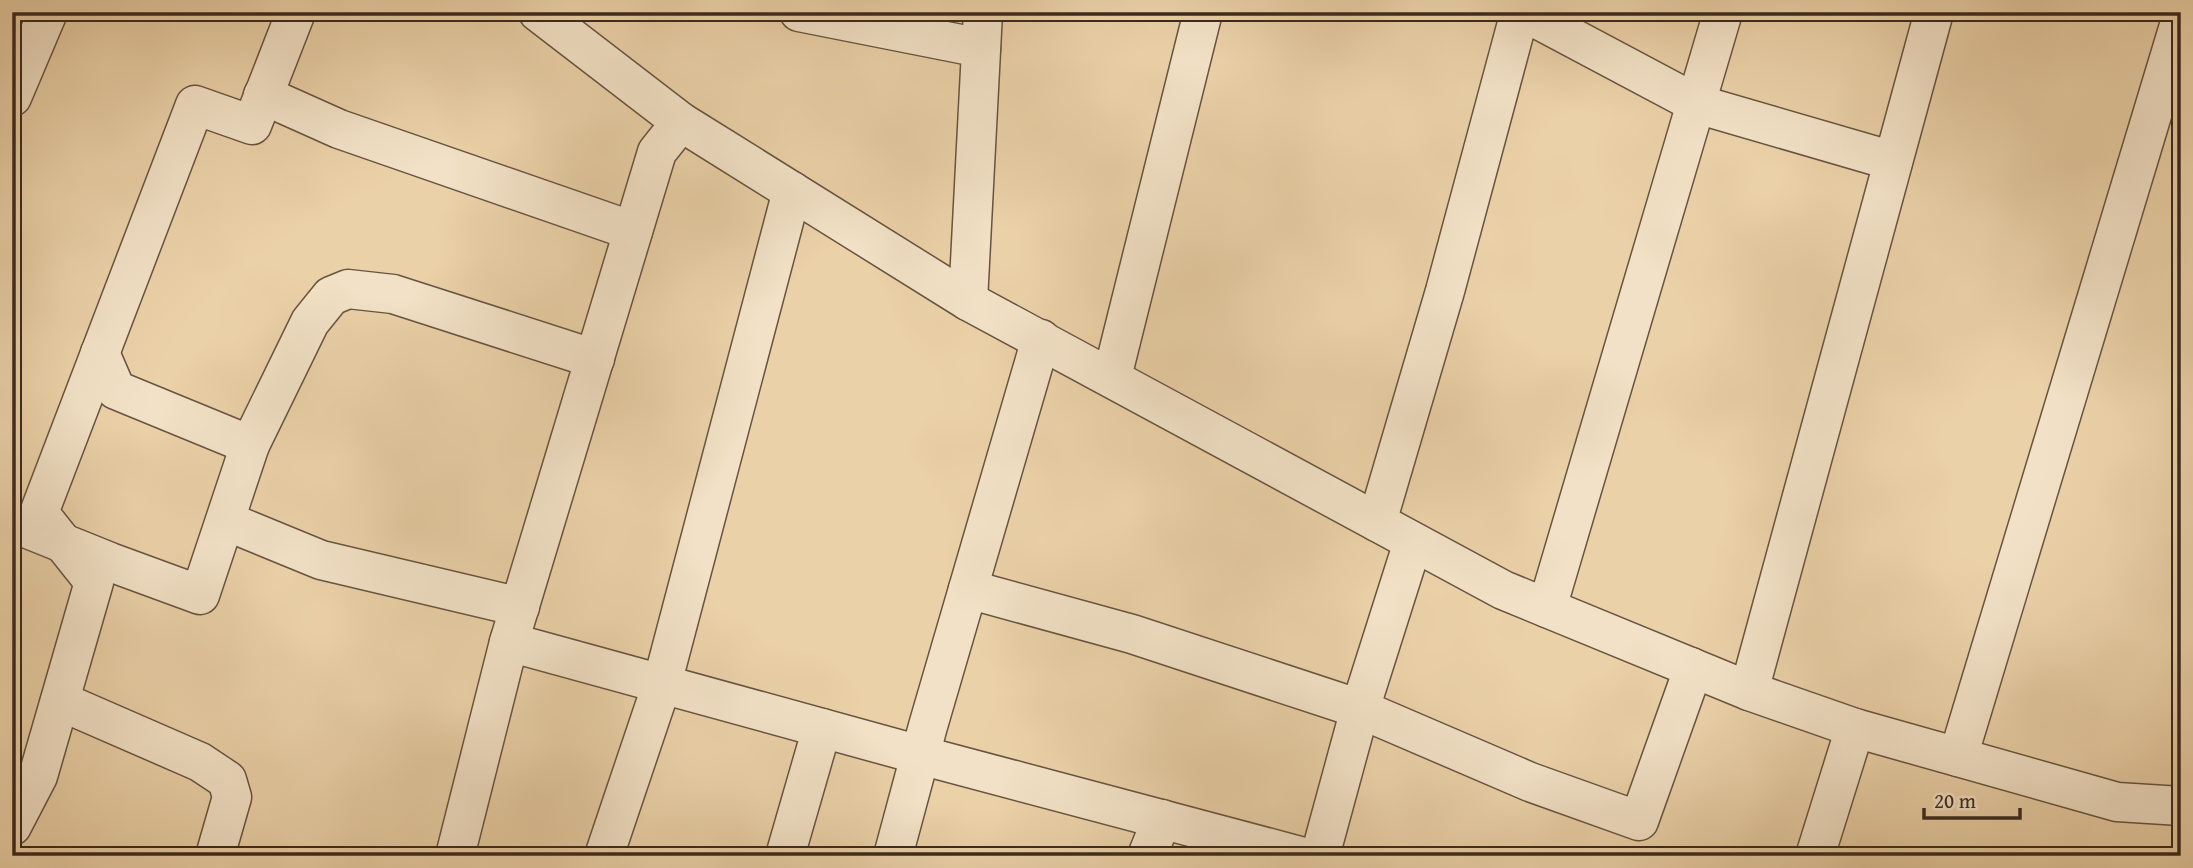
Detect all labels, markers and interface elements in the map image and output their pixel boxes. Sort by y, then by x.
scale bar [1924,777,2020,821]
text: 20 m [1934,785,1976,816]

